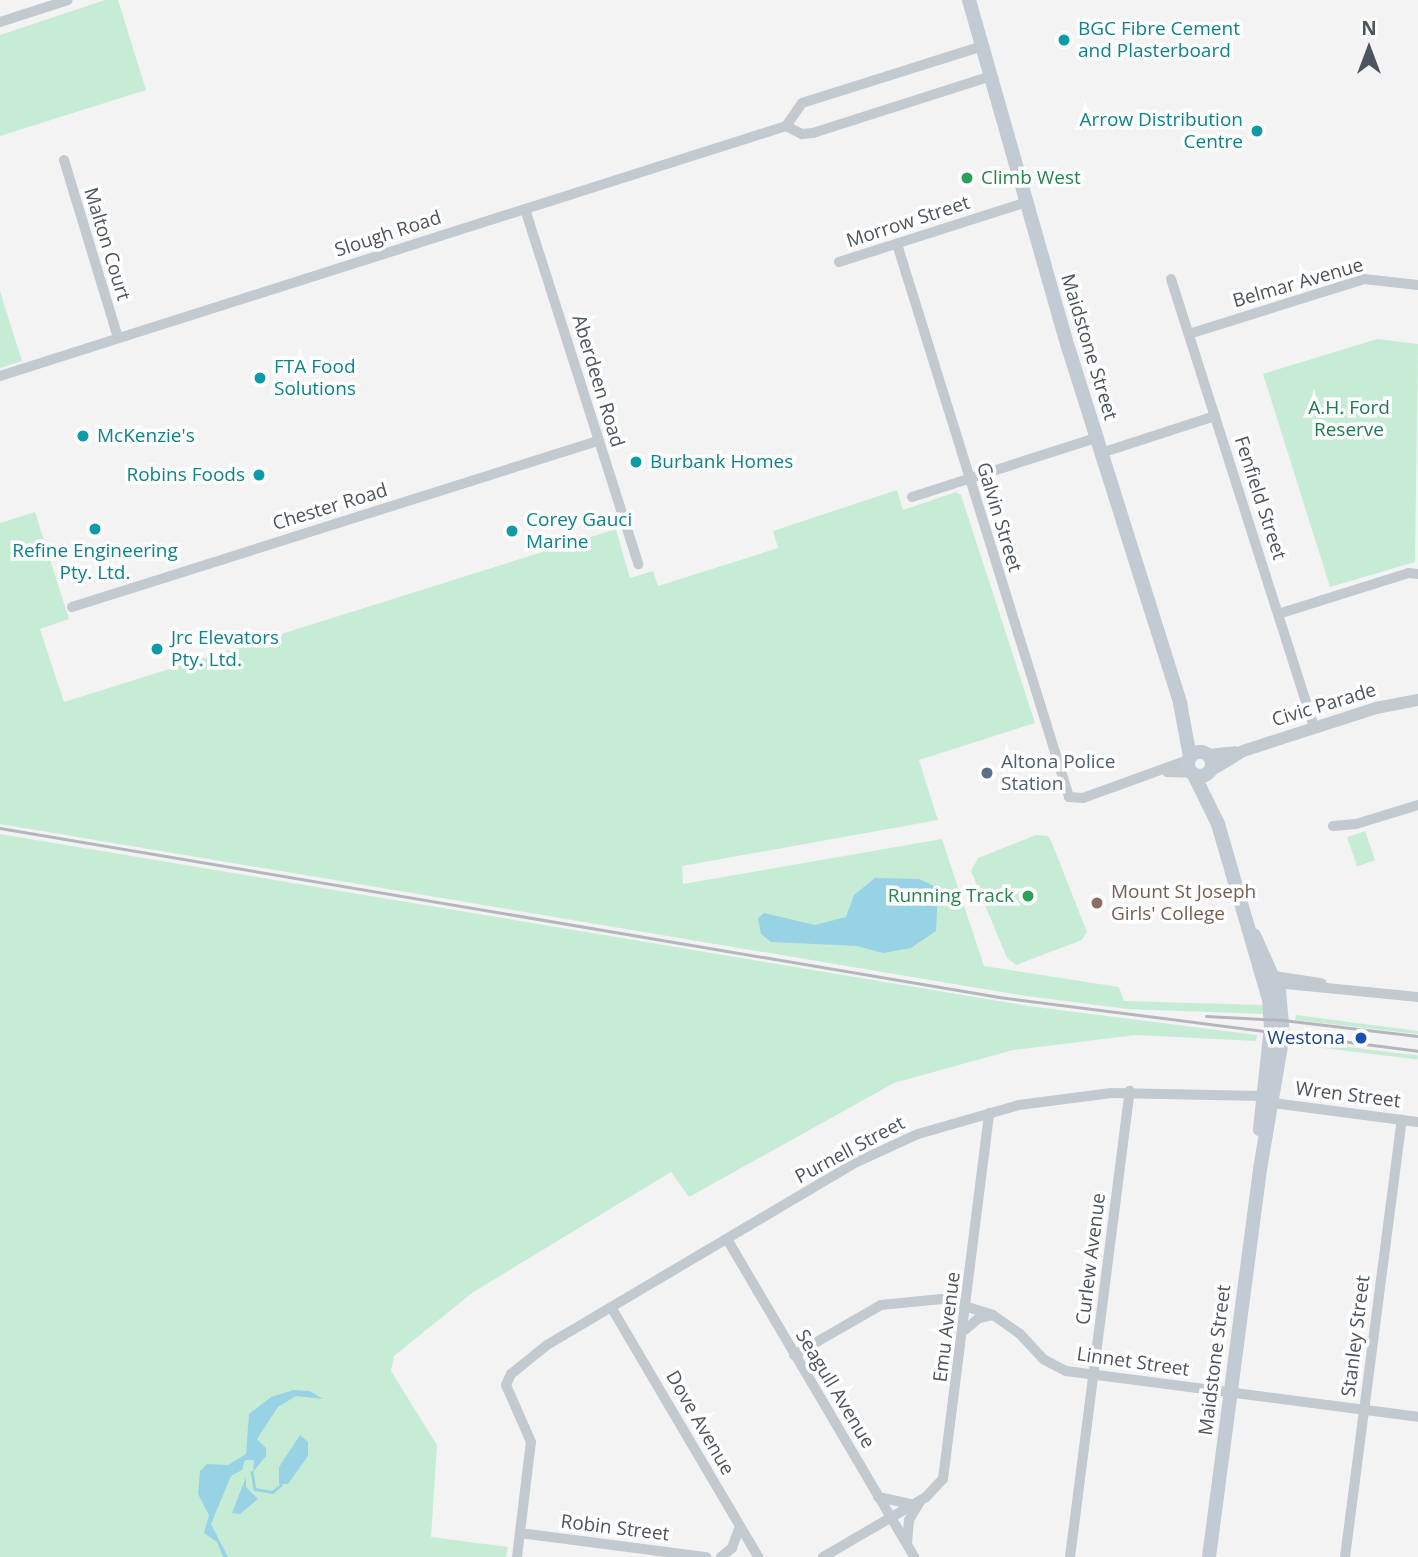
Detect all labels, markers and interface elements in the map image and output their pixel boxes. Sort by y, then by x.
north arrow [1334,14,1404,84]
text: N [1361,15,1377,41]
place label: BGC Fibre Cement and Plasterboard [1078,18,1240,62]
marker: BGC Fibre Cement and Plasterboard [1056,32,1072,48]
place label: Arrow Distribution Centre [1079,109,1243,153]
marker: Arrow Distribution Centre [1249,123,1265,139]
place label: Climb West [981,167,1081,189]
marker: Climb West [959,170,975,186]
street label: Malton Court [79,185,135,303]
street label: Morrow Street [844,191,972,253]
street label: Slough Road [332,206,444,262]
street label: Belmar Avenue [1230,253,1366,313]
street label: Maidstone Street [1056,271,1122,423]
street label: Aberdeen Road [567,312,629,450]
place label: FTA Food Solutions [274,356,356,400]
marker: FTA Food Solutions [252,370,268,386]
park label: A.H. Ford Reserve [1308,397,1390,441]
place label: McKenzie's [97,425,195,447]
marker: McKenzie's [75,428,91,444]
street label: Fenfield Street [1229,433,1291,563]
place label: Burbank Homes [650,451,793,473]
marker: Burbank Homes [628,454,644,470]
street label: Galvin Street [972,460,1026,574]
place label: Robins Foods [126,464,245,486]
marker: Robins Foods [251,467,267,483]
street label: Chester Road [270,479,390,535]
place label: Corey Gauci Marine [526,509,632,553]
marker: Refine Engineering Pty. Ltd. [87,521,103,537]
marker: Corey Gauci Marine [504,523,520,539]
place label: Refine Engineering Pty. Ltd. [12,540,178,584]
place label: Jrc Elevators Pty. Ltd. [171,627,279,671]
marker: Jrc Elevators Pty. Ltd. [149,641,165,657]
street label: Civic Parade [1269,678,1379,732]
place label: Altona Police Station [1001,751,1115,795]
marker: Altona Police Station [979,765,995,781]
place label: Mount St Joseph Girls' College [1111,881,1256,925]
place label: Running Track [888,885,1014,907]
marker: Running Track [1020,888,1036,904]
marker: Mount St Joseph Girls' College [1089,895,1105,911]
place label: Westona [1267,1027,1345,1049]
marker: Westona [1351,1028,1371,1048]
street label: Wren Street [1294,1077,1402,1113]
street label: Purnell Street [791,1112,909,1188]
street label: Curlew Avenue [1072,1192,1110,1326]
street label: Emu Avenue [929,1271,965,1383]
street label: Stanley Street [1337,1274,1375,1398]
street label: Maidstone Street [1194,1283,1236,1437]
street label: Seagull Avenue [791,1326,879,1452]
street label: Linnet Street [1075,1343,1191,1381]
street label: Dove Avenue [661,1367,739,1479]
street label: Robin Street [559,1510,671,1546]

